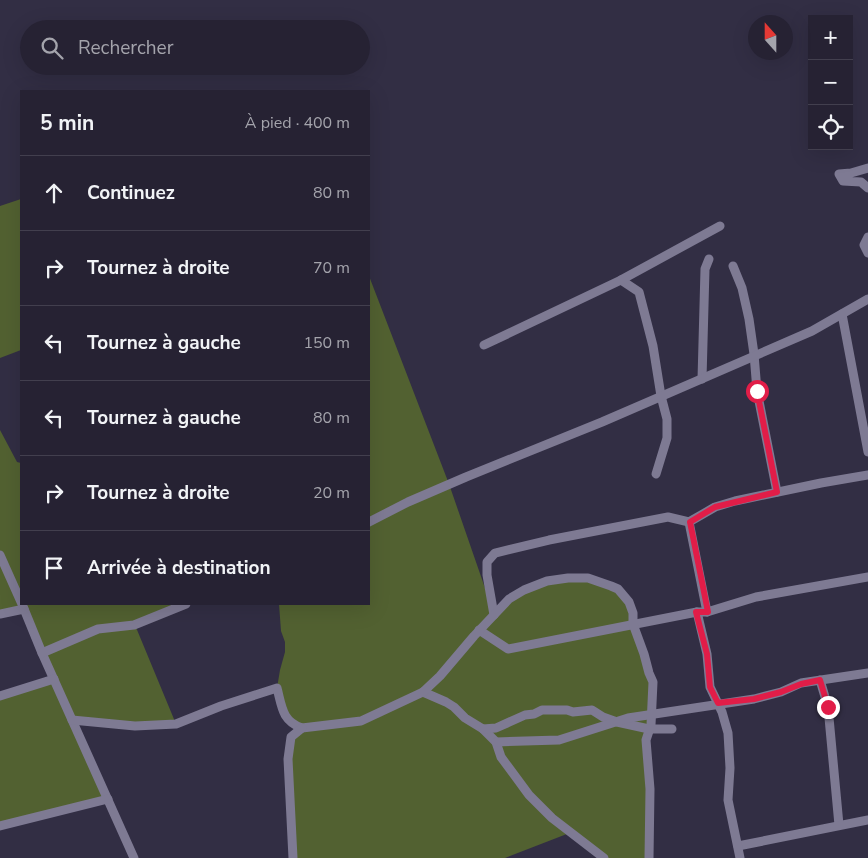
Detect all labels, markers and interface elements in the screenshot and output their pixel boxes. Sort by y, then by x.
north arrow [748,15,793,60]
map controls [808,15,853,150]
button: + [808,15,853,60]
search box [20,20,370,75]
icon: search [38,34,66,62]
text: Rechercher [78,35,173,61]
button: − [808,60,853,105]
button: locate [808,105,853,150]
text: 5 min [40,109,94,137]
text: À pied · 400 m [245,112,350,134]
icon: ahead [40,179,68,207]
text: Continuez [87,180,175,206]
text: 80 m [313,182,350,204]
icon: right [40,254,68,282]
text: Tournez à droite [87,255,230,281]
text: 70 m [313,257,350,279]
icon: left [40,329,68,357]
text: Tournez à gauche [87,330,241,356]
text: 150 m [303,332,350,354]
route start [746,380,769,403]
icon: left [40,404,68,432]
text: Tournez à gauche [87,405,241,431]
text: 80 m [313,407,350,429]
icon: right [40,479,68,507]
text: Tournez à droite [87,480,230,506]
text: 20 m [313,482,350,504]
icon: arrive [40,554,68,582]
text: Arrivée à destination [87,555,271,581]
route end [817,696,840,719]

